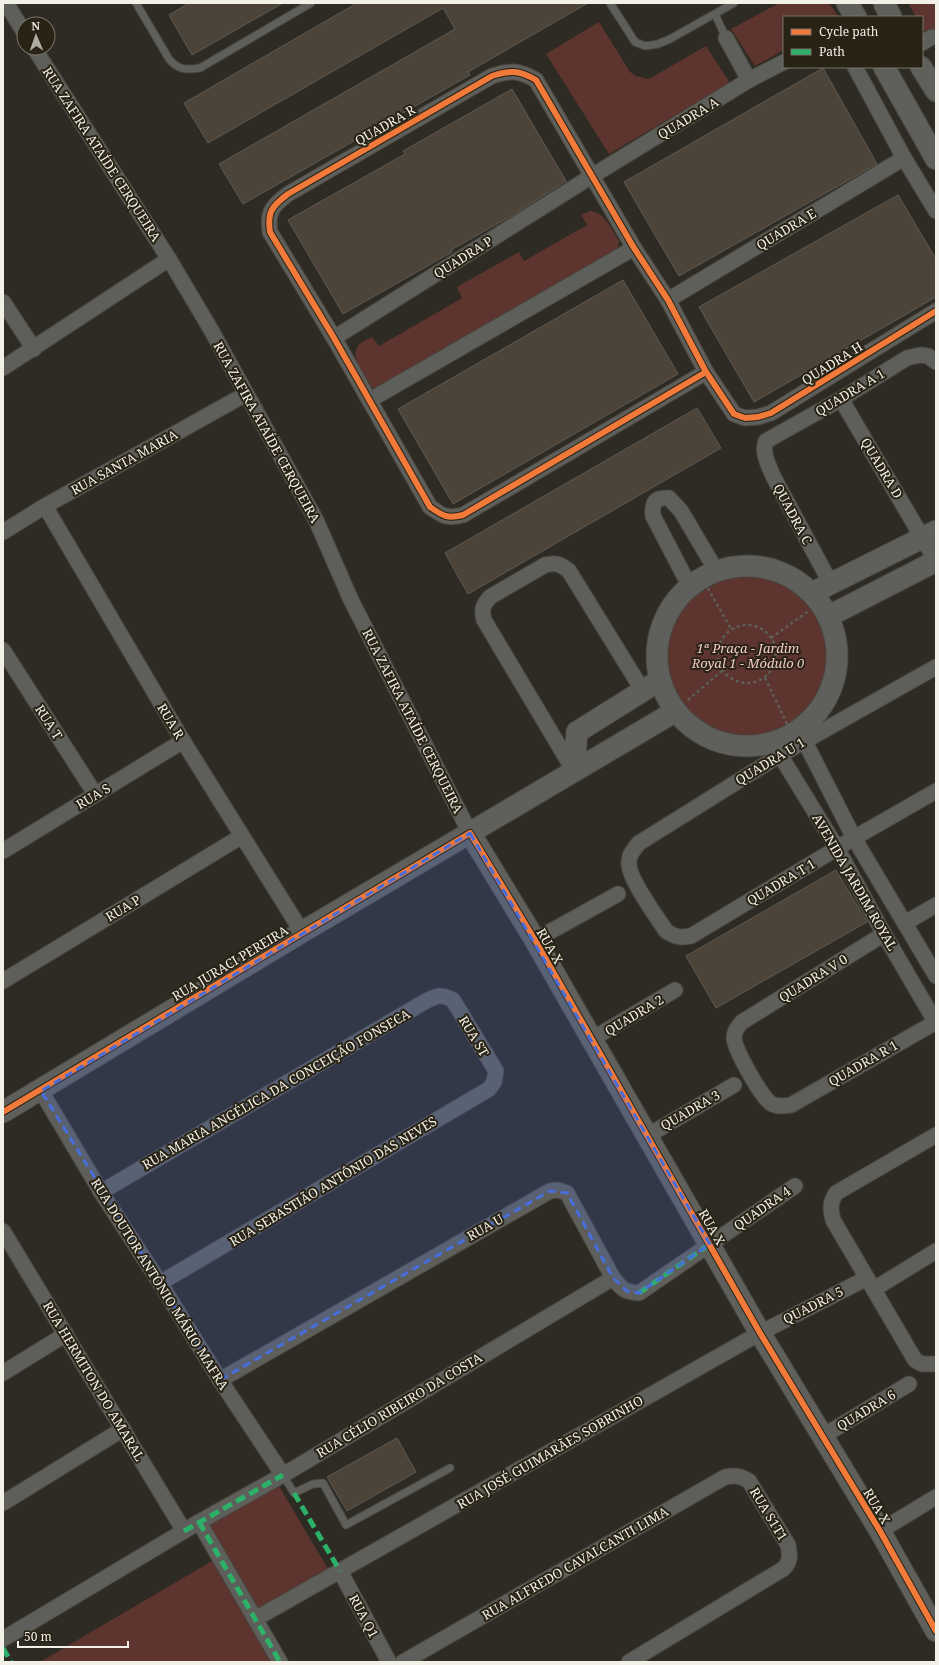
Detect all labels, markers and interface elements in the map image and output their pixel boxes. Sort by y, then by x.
north arrow [16,16,56,56]
legend [783,16,923,68]
text: N [31,18,41,33]
text: Cycle path [819,23,879,40]
text: Path [819,43,845,60]
street label: RUA ZAFIRA ATAÍDE CERQUEIRA [39,63,166,245]
street label: QUADRA A [654,92,722,143]
street label: QUADRA R [352,100,419,150]
street label: QUADRA E [753,204,819,254]
street label: QUADRA P [430,232,496,282]
street label: QUADRA H [798,337,866,389]
street label: RUA ZAFIRA ATAÍDE CERQUEIRA [210,338,325,527]
street label: QUADRA A 1 [812,364,888,420]
street label: RUA SANTA MARIA [67,425,181,499]
street label: QUADRA D [857,434,907,502]
street label: QUADRA C [769,480,817,548]
street label: RUA ZAFIRA ATAÍDE CERQUEIRA [359,626,468,817]
park label: 1ª Praça - Jardim Royal 1 - Módulo 0 [691,639,804,672]
street label: RUA R [153,700,189,743]
street label: RUA T [31,701,67,743]
street label: QUADRA U 1 [732,733,808,789]
street label: RUA S [72,779,114,813]
street label: AVENIDA JARDIM ROYAL [808,810,902,954]
street label: QUADRA T 1 [743,854,819,910]
street label: RUA P [102,890,144,925]
street label: RUA JURACI PEREIRA [169,921,292,1005]
street label: RUA X [533,925,568,968]
street label: QUADRA V 0 [775,950,851,1006]
street label: QUADRA 2 [601,990,667,1040]
street label: RUA MARIA ANGÉLICA DA CONCEIÇÃO FONSECA [139,1004,414,1173]
street label: RUA ST [455,1012,493,1060]
street label: QUADRA R 1 [825,1036,901,1090]
street label: QUADRA 3 [657,1086,723,1134]
street label: RUA SEBASTIÃO ANTÔNIO DAS NEVES [226,1112,440,1250]
street label: RUA DOUTOR ANTÔNIO MÁRIO MAFRA [87,1175,233,1394]
street label: QUADRA 4 [730,1181,795,1234]
street label: RUA X [695,1206,730,1249]
street label: RUA U [463,1209,507,1245]
street label: QUADRA 5 [780,1282,846,1328]
street label: RUA HERMITON DO AMARAL [39,1298,149,1464]
street label: RUA CÉLIO RIBEIRO DA COSTA [313,1348,486,1462]
street label: QUADRA 6 [833,1385,899,1435]
street label: RUA JOSÉ GUIMARÃES SOBRINHO [454,1391,646,1513]
street label: RUA S1T1 [746,1484,792,1544]
street label: RUA X [859,1485,895,1528]
street label: RUA ALFREDO CAVALCANTI LIMA [478,1502,672,1624]
street label: RUA Q1 [345,1591,383,1641]
scale bar [18,1623,128,1649]
text: 50 m [24,1628,52,1645]

